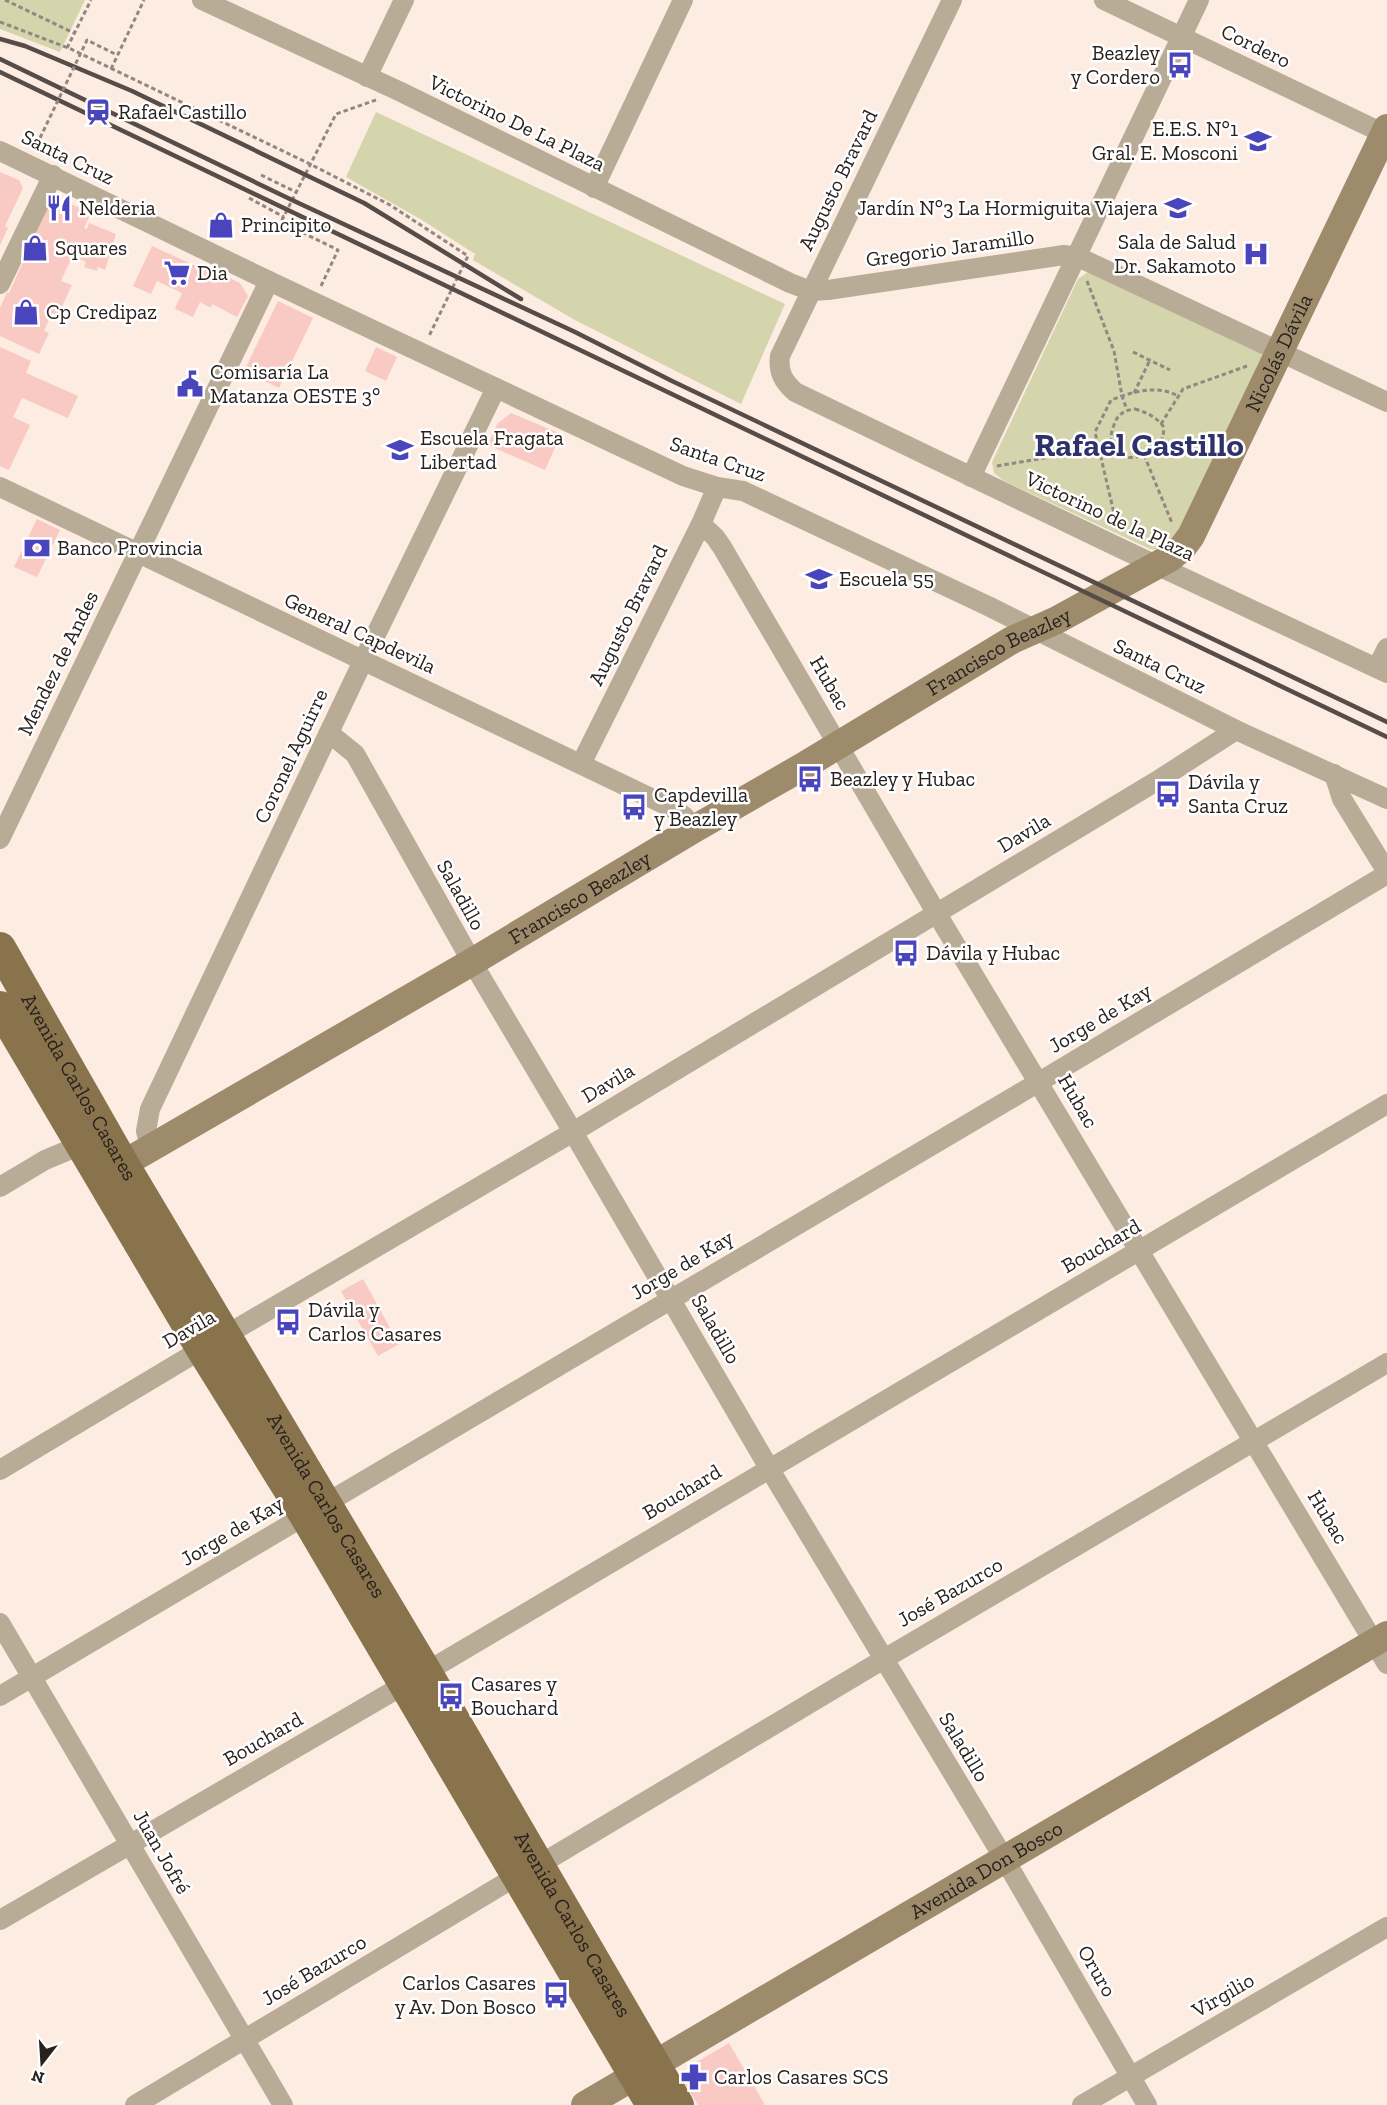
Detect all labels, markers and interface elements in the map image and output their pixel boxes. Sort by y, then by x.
street label: Cordero [1217,18,1295,73]
place label: Beazley y Cordero [1071,40,1160,89]
bus stop icon: Beazley y Cordero [1165,50,1195,80]
street label: Victorino De La Plaza [424,69,609,176]
station icon: Rafael Castillo [83,97,113,127]
place label: Rafael Castillo [118,99,247,124]
street label: Augusto Bravard [793,105,883,254]
place label: E.E.S. N°1 Gral. E. Mosconi [1092,116,1238,165]
street label: Santa Cruz [18,123,119,190]
school or university icon: E.E.S. N°1 Gral. E. Mosconi [1243,126,1273,156]
restaurant icon: Nelderia [44,193,74,223]
school or university icon: Jardín N°3 La Hormiguita Viajera [1163,193,1193,223]
place label: Nelderia [79,195,156,220]
place label: Jardín N°3 La Hormiguita Viajera [857,195,1158,221]
shop icon: Principito [206,210,236,240]
place label: Principito [241,212,331,237]
street label: Gregorio Jaramillo [864,223,1036,272]
place label: Sala de Salud Dr. Sakamoto [1114,229,1236,278]
shop icon: Squares [20,233,50,263]
place label: Squares [55,235,127,260]
hospital icon: Sala de Salud Dr. Sakamoto [1241,239,1271,269]
supermarket icon: Dia [162,258,192,288]
place label: Dia [197,260,228,285]
street label: Nicolás Dávila [1239,290,1317,416]
shop icon: Cp Credipaz [11,297,41,327]
place label: Cp Credipaz [46,299,157,324]
place label: Comisaría La Matanza OESTE 3° [210,359,380,408]
public building icon: Comisaría La Matanza OESTE 3° [175,369,205,399]
place label: Escuela Fragata Libertad [420,425,564,474]
district label: Rafael Castillo [1034,425,1244,464]
street label: Santa Cruz [667,430,770,487]
school or university icon: Escuela Fragata Libertad [385,435,415,465]
street label: Victorino de la Plaza [1021,465,1199,566]
bank icon: Banco Provincia [22,533,52,563]
place label: Banco Provincia [57,535,203,560]
street label: Augusto Bravard [583,540,673,689]
school or university icon: Escuela 55 [804,564,834,594]
place label: Escuela 55 [839,566,934,591]
street label: Mendez de Andes [12,586,103,739]
street label: General Capdevila [281,587,440,679]
street label: Francisco Beazley [922,602,1075,701]
street label: Santa Cruz [1110,632,1211,699]
street label: Hubac [805,651,856,714]
street label: Coronel Aguirre [248,684,333,827]
bus stop icon: Beazley y Hubac [795,764,825,794]
place label: Beazley y Hubac [830,766,975,791]
place label: Dávila y Santa Cruz [1188,769,1288,818]
bus stop icon: Dávila y Santa Cruz [1153,779,1183,809]
place label: Capdevilla y Beazley [654,782,748,831]
bus stop icon: Capdevilla y Beazley [619,792,649,822]
street label: Davila [993,807,1054,858]
street label: Francisco Beazley [504,845,655,949]
street label: Saladillo [432,855,491,934]
bus stop icon: Dávila y Hubac [891,938,921,968]
place label: Dávila y Hubac [926,940,1060,965]
street label: Jorge de Kay [1044,977,1156,1058]
street label: Avenida Carlos Casares [17,989,143,1185]
street label: Davila [577,1057,638,1108]
street label: Hubac [1053,1069,1104,1132]
street label: Bouchard [1057,1213,1145,1278]
street label: Jorge de Kay [626,1224,738,1305]
street label: Saladillo [687,1289,746,1368]
place label: Dávila y Carlos Casares [308,1297,442,1346]
street label: Davila [158,1304,220,1354]
bus stop icon: Dávila y Carlos Casares [273,1307,303,1337]
street label: Avenida Carlos Casares [262,1408,392,1602]
street label: Bouchard [638,1458,726,1525]
street label: Hubac [1303,1485,1354,1548]
street label: Jorge de Kay [176,1490,288,1571]
street label: José Bazurco [893,1551,1007,1632]
place label: Casares y Bouchard [471,1671,559,1720]
bus stop icon: Casares y Bouchard [436,1681,466,1711]
street label: Bouchard [219,1706,307,1771]
street label: Saladillo [934,1708,995,1786]
street label: Juan Jofré [128,1805,196,1898]
street label: Avenida Don Bosco [905,1815,1067,1924]
street label: Avenida Carlos Casares [509,1827,637,2022]
street label: José Bazurco [257,1929,370,2010]
street label: Oruro [1073,1940,1122,2001]
street label: Virgilio [1186,1967,1258,2023]
place label: Carlos Casares y Av. Don Bosco [395,1970,536,2019]
bus stop icon: Carlos Casares y Av. Don Bosco [541,1980,571,2010]
north arrow [12,2033,72,2093]
pharmacy icon: Carlos Casares SCS [679,2062,709,2092]
place label: Carlos Casares SCS [714,2064,888,2089]
text: N [29,2066,46,2088]

